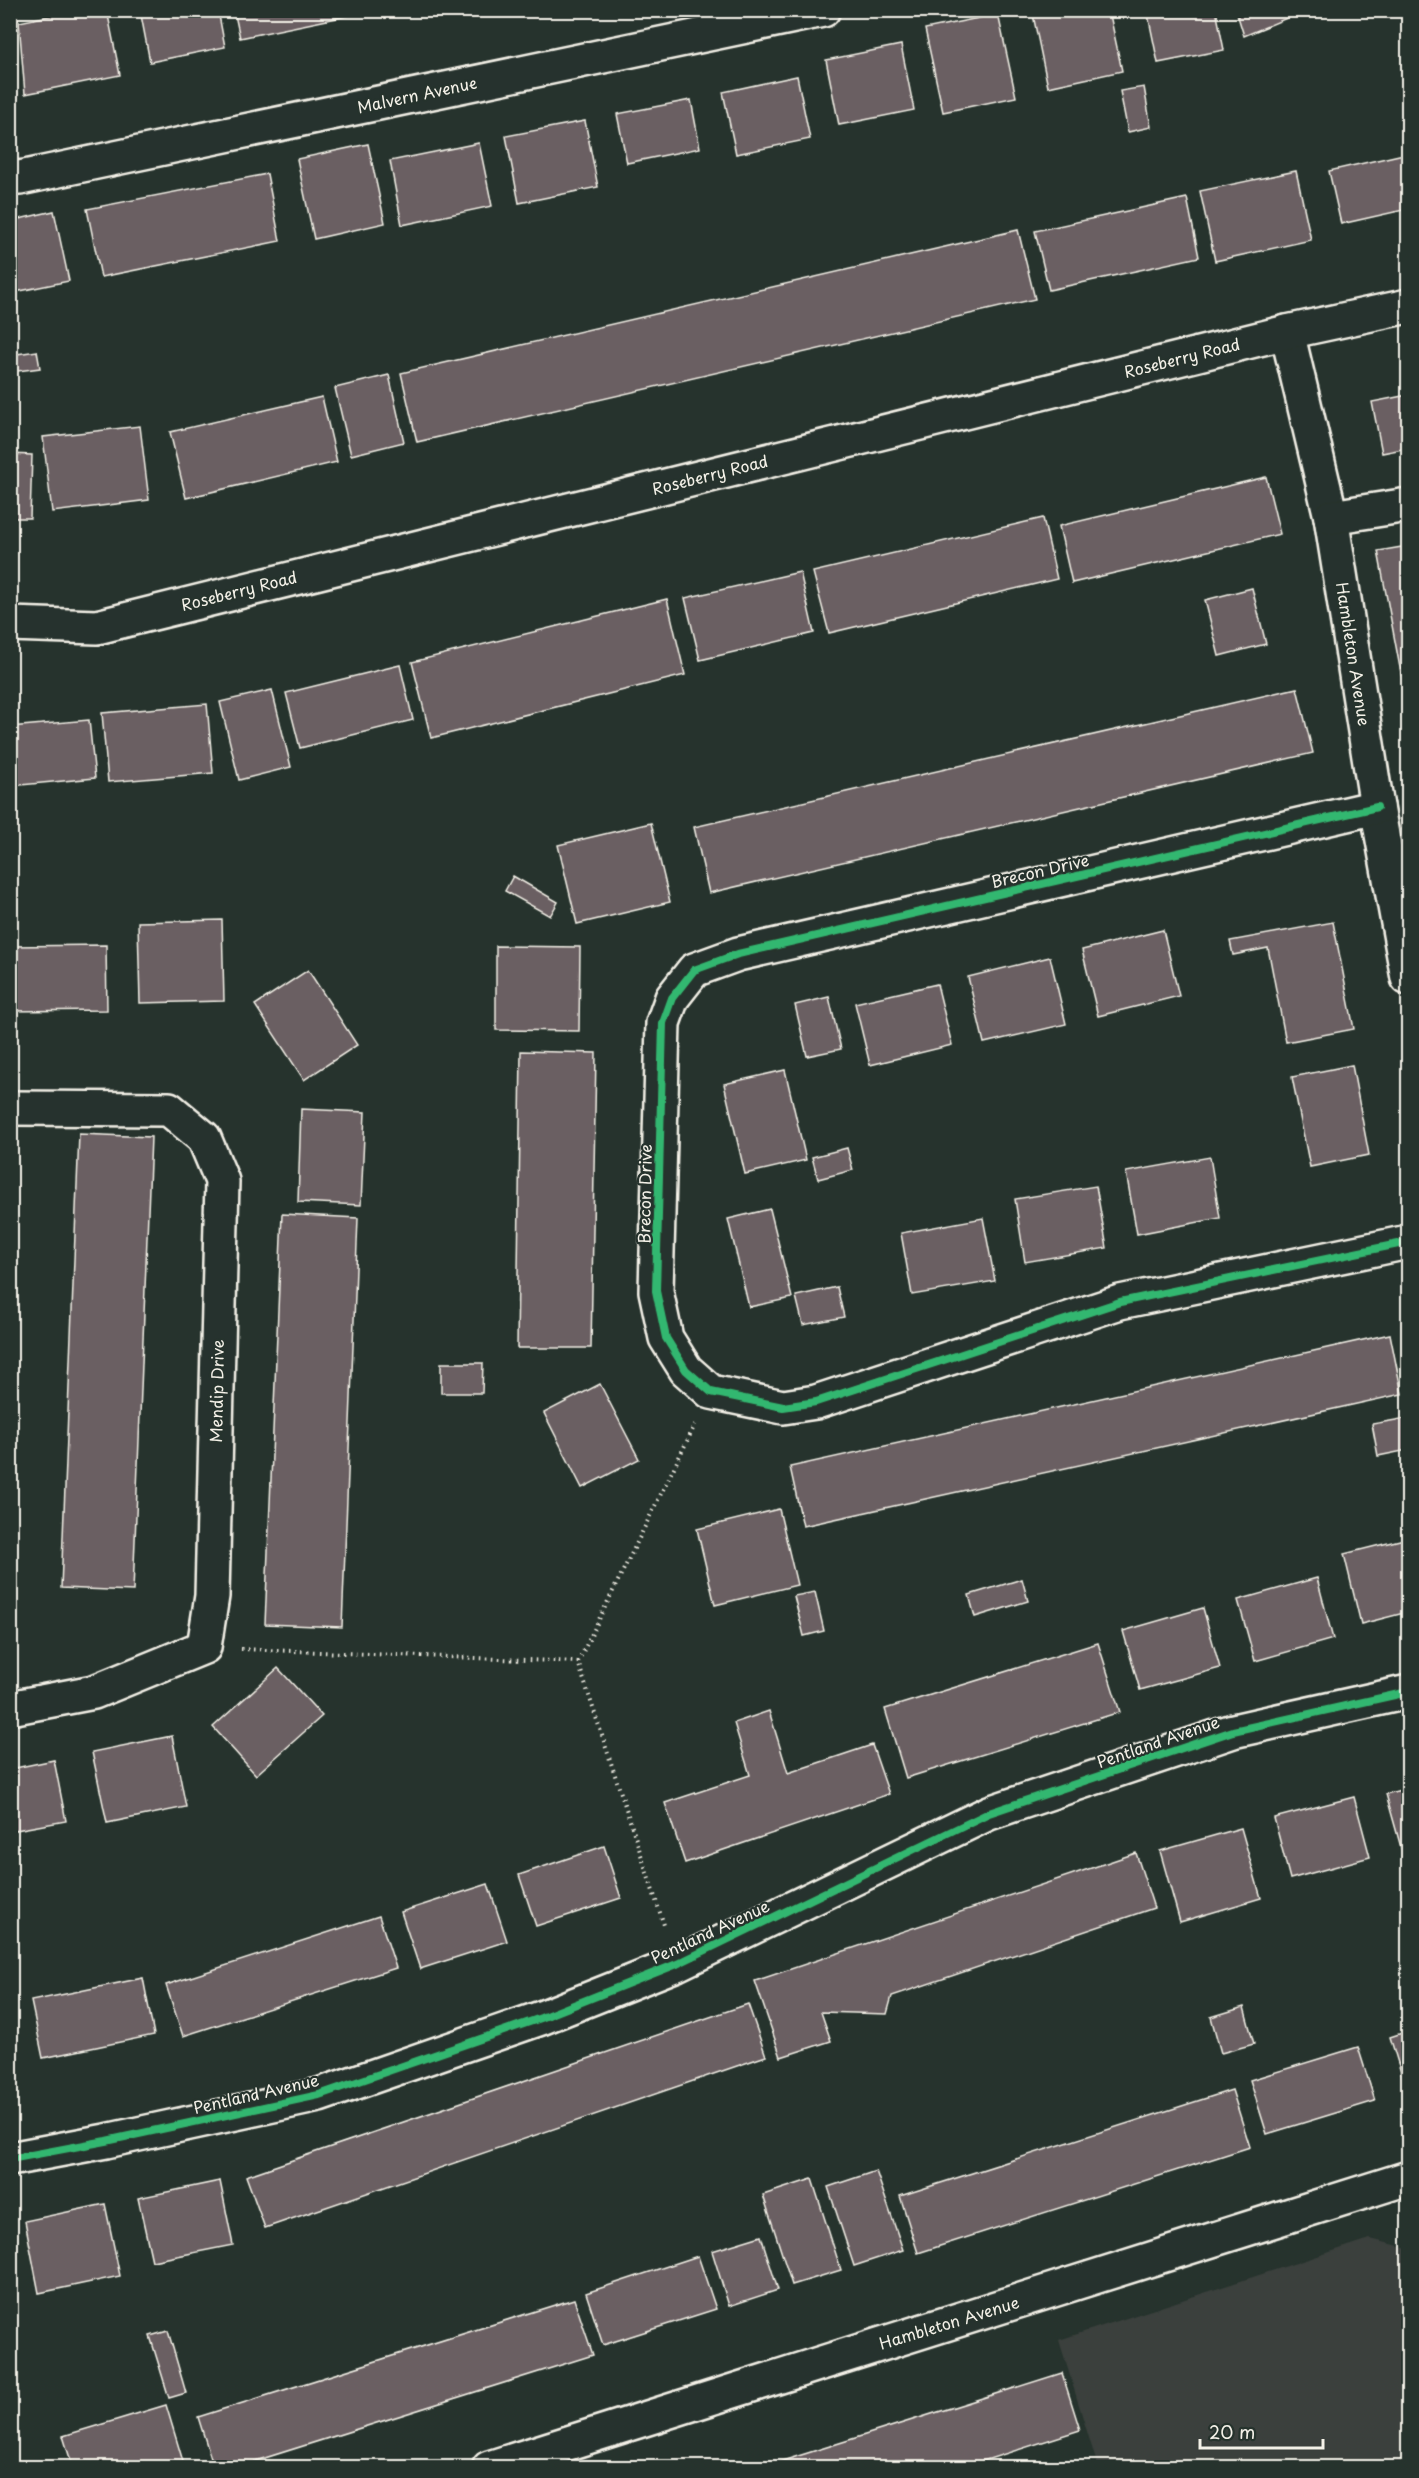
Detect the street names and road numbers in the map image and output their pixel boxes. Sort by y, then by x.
street label: Malvern Avenue [355,70,479,118]
street label: Roseberry Road [1121,331,1242,383]
street label: Roseberry Road [649,448,770,500]
street label: Roseberry Road [178,564,299,616]
street label: Hambleton Avenue [1331,580,1377,728]
street label: Brecon Drive [988,847,1091,893]
street label: Brecon Drive [631,1144,657,1244]
street label: Mendip Drive [203,1339,229,1443]
street label: Pentland Avenue [1093,1709,1222,1773]
street label: Pentland Avenue [646,1893,773,1969]
street label: Pentland Avenue [190,2067,321,2119]
street label: Hambleton Avenue [876,2289,1022,2355]

